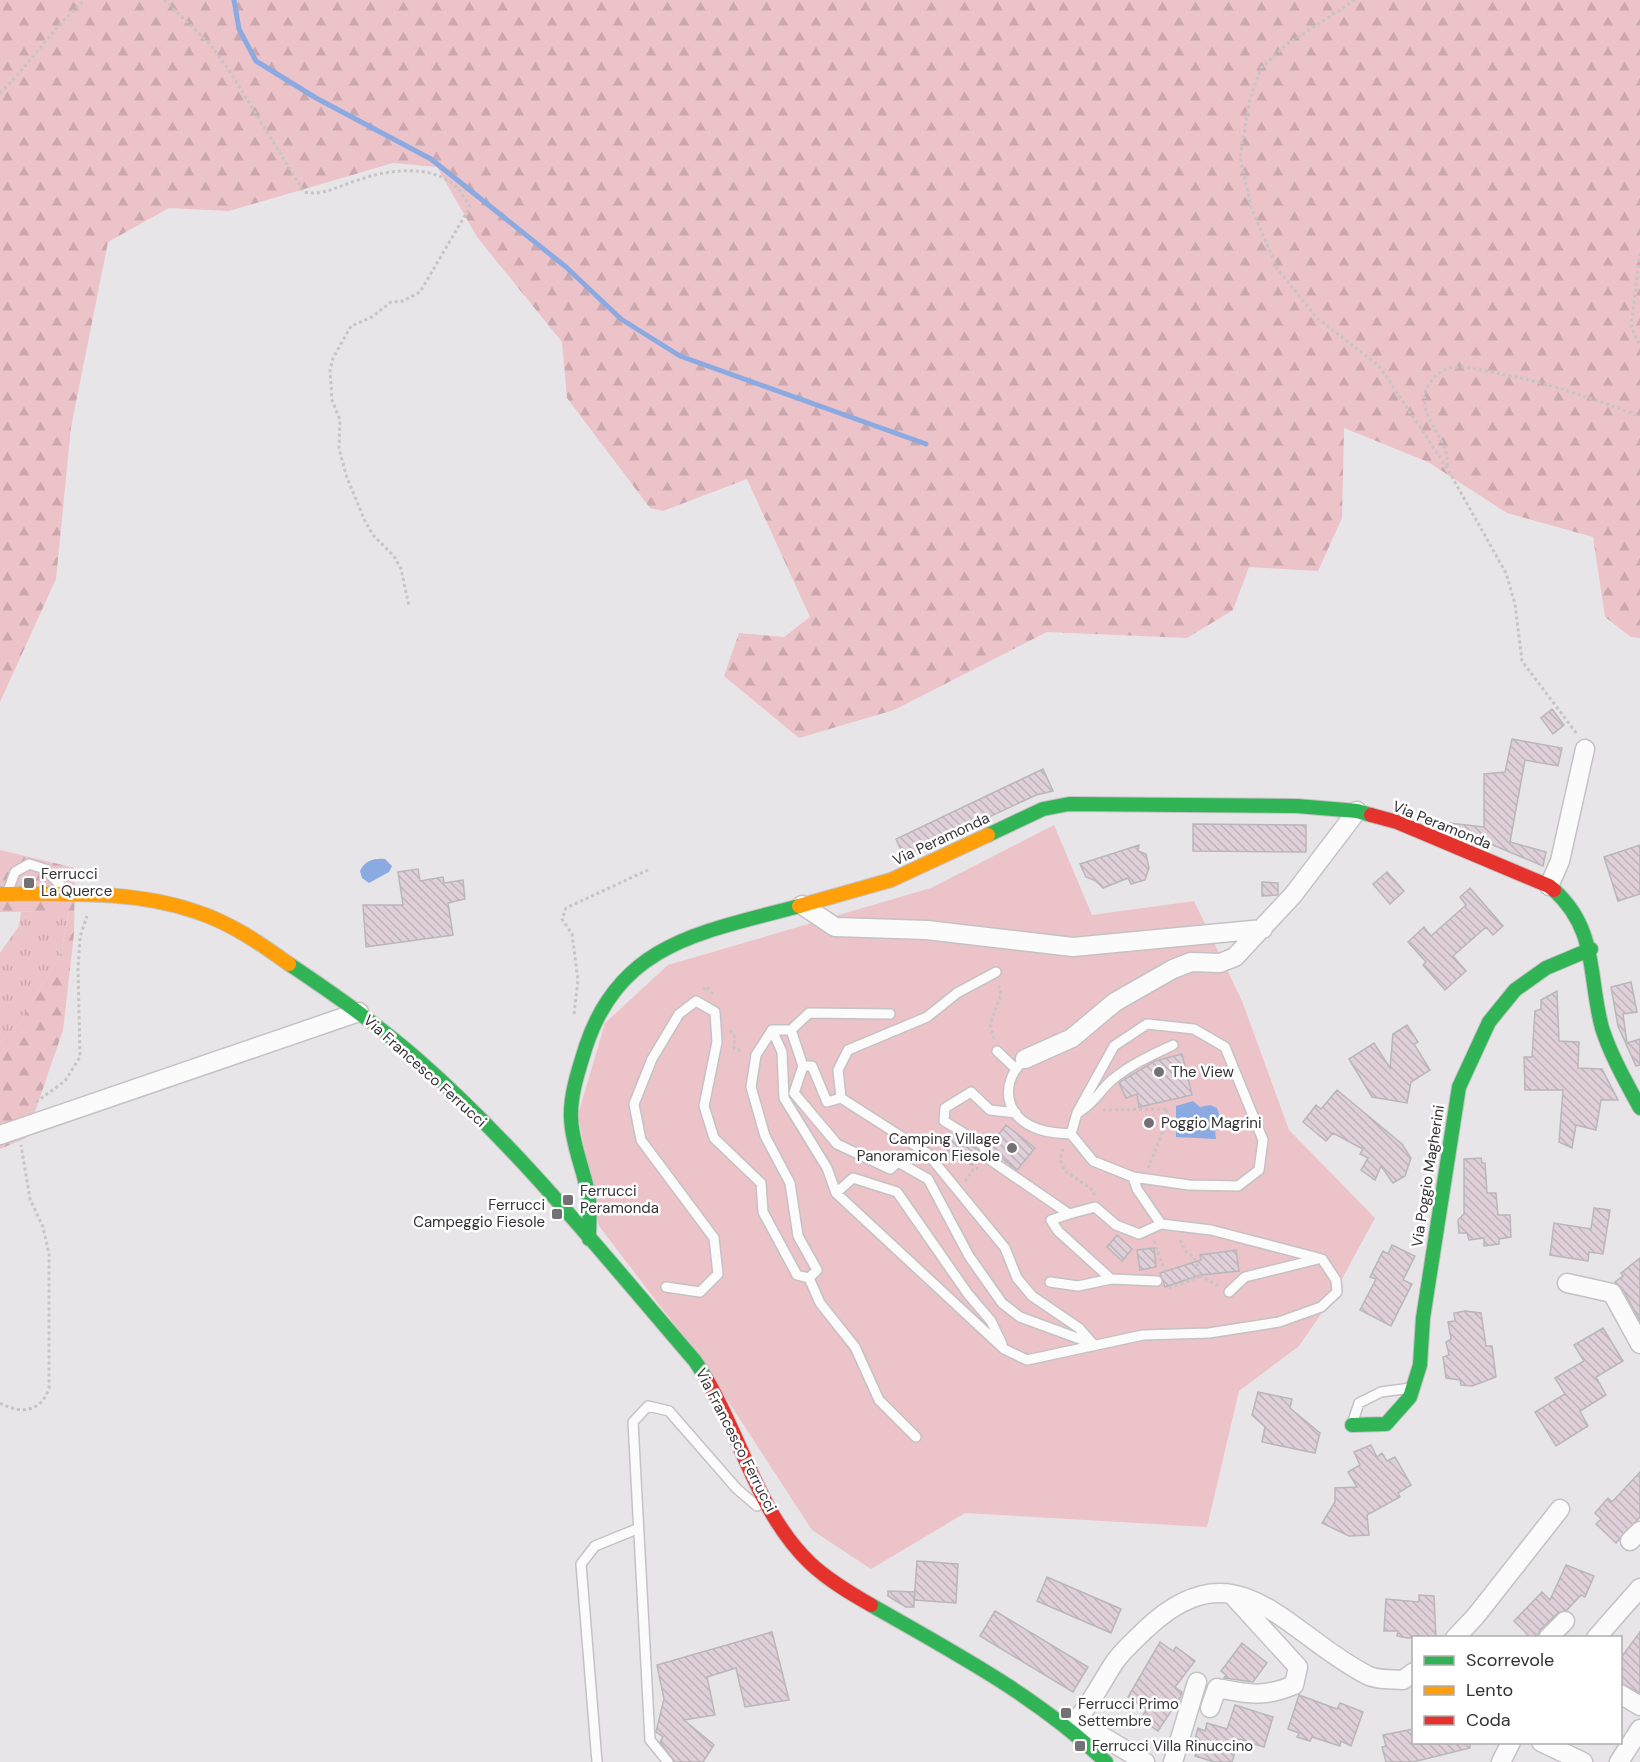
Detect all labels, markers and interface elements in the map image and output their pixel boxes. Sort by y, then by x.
street label: Via Peramonda [1390,796,1494,854]
street label: Via Peramonda [889,808,993,870]
place label: Ferrucci La Querce [41,864,112,901]
marker: Ferrucci La Querce [22,876,36,890]
street label: Via Francesco Ferrucci [359,1010,491,1132]
place label: The View [1171,1062,1234,1082]
marker: The View [1152,1065,1166,1079]
street label: Via Poggio Magherini [1407,1104,1449,1248]
place label: Poggio Magrini [1161,1113,1262,1133]
marker: Poggio Magrini [1142,1116,1156,1130]
place label: Camping Village Panoramicon Fiesole [857,1129,1000,1166]
marker: Camping Village Panoramicon Fiesole [1005,1141,1019,1155]
place label: Ferrucci Peramonda [580,1181,659,1218]
marker: Ferrucci Peramonda [561,1193,575,1207]
place label: Ferrucci Campeggio Fiesole [413,1195,545,1232]
marker: Ferrucci Campeggio Fiesole [550,1207,564,1221]
street label: Via Francesco Ferrucci [691,1365,781,1515]
legend [1412,1636,1622,1744]
text: Scorrevole [1466,1648,1554,1672]
text: Lento [1466,1678,1513,1702]
place label: Ferrucci Primo Settembre [1078,1694,1179,1731]
marker: Ferrucci Primo Settembre [1059,1706,1073,1720]
text: Coda [1466,1708,1511,1732]
place label: Ferrucci Villa Rinuccino [1092,1736,1253,1756]
marker: Ferrucci Villa Rinuccino [1073,1739,1087,1753]

